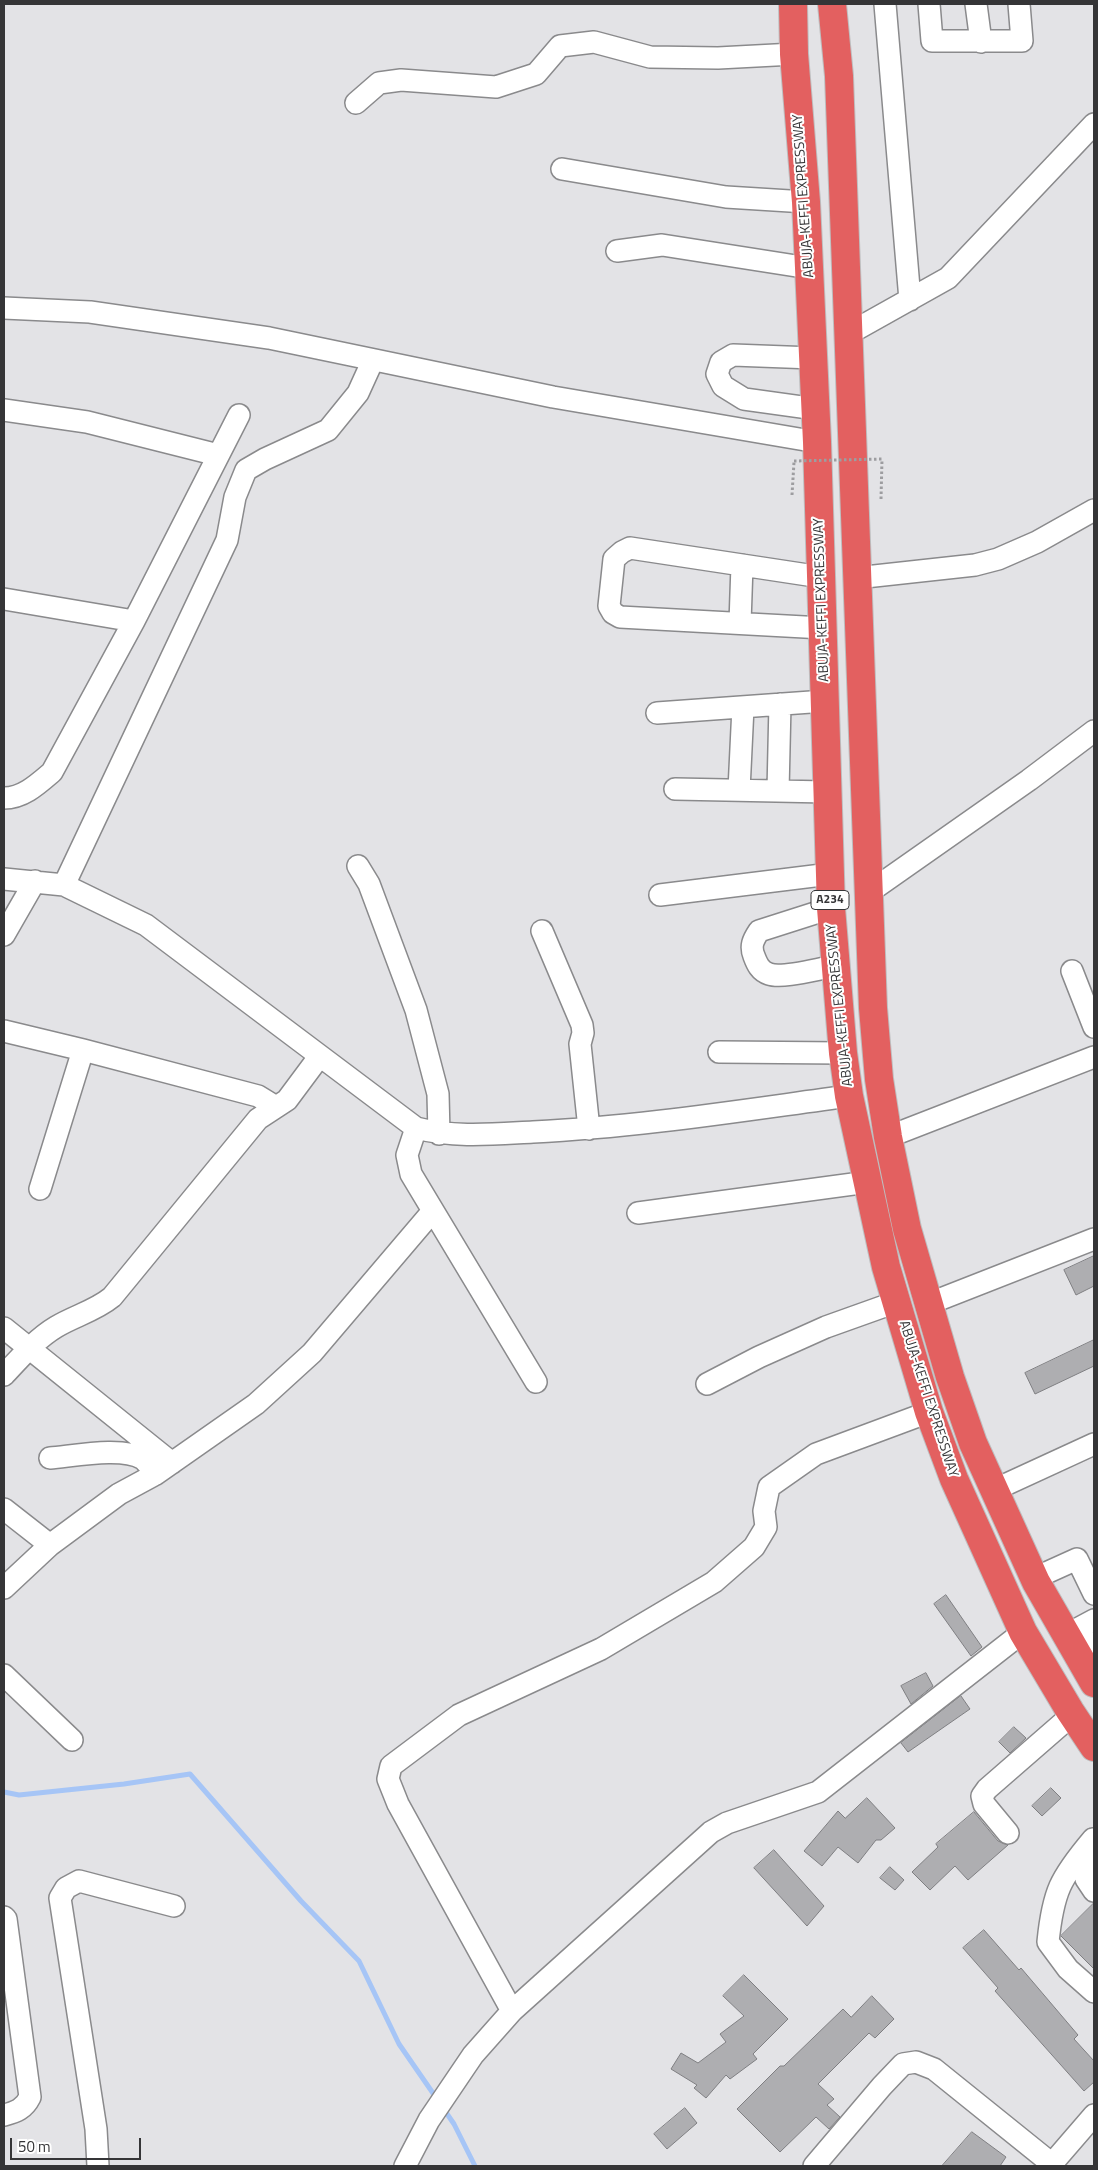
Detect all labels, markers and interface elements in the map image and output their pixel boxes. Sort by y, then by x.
street label: ABUJA-KEFFI EXPRESSWAY [790,114,818,278]
street label: ABUJA-KEFFI EXPRESSWAY [811,518,833,682]
road number: A234 [811,890,849,910]
street label: ABUJA-KEFFI EXPRESSWAY [823,923,857,1087]
street label: ABUJA-KEFFI EXPRESSWAY [895,1319,961,1479]
scale bar [12,2128,144,2160]
text: 50 m [18,2135,51,2158]

